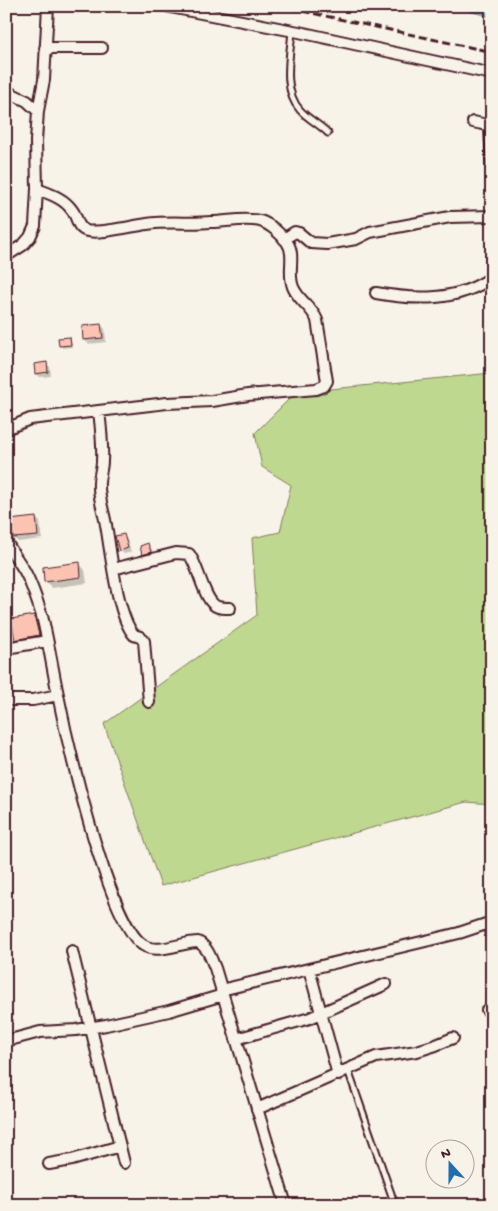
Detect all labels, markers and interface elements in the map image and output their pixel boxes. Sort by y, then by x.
north arrow [426,1138,476,1188]
text: N [439,1145,454,1164]

